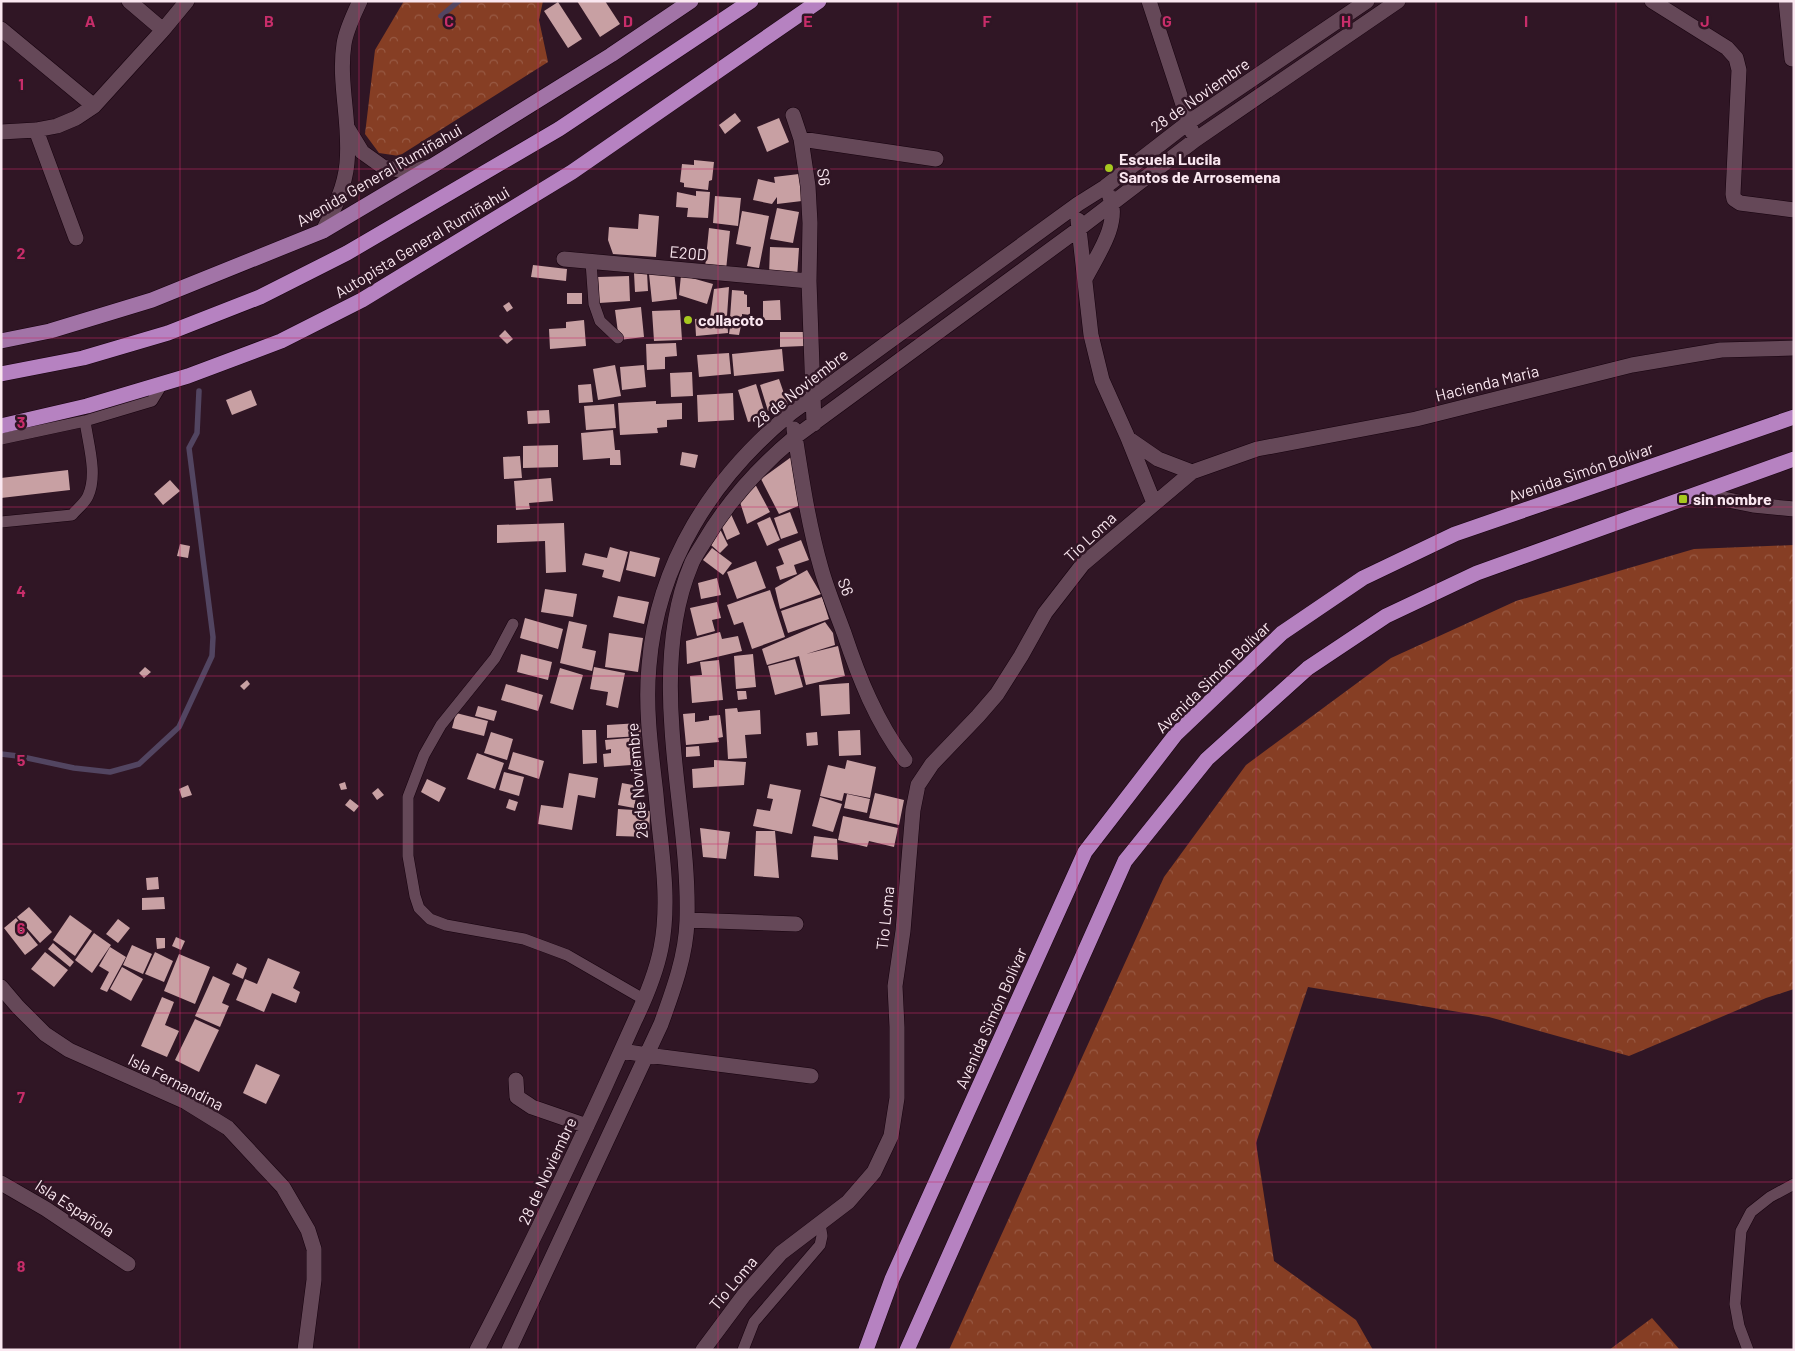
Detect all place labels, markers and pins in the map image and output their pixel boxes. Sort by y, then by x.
place label: Escuela Lucila Santos de Arrosemena [1119,149,1280,186]
marker: Escuela Lucila Santos de Arrosemena [1103,162,1115,174]
place label: collacoto [698,310,764,329]
marker: collacoto [682,314,694,326]
place label: sin nombre [1693,489,1772,508]
marker: sin nombre [1677,493,1689,505]

